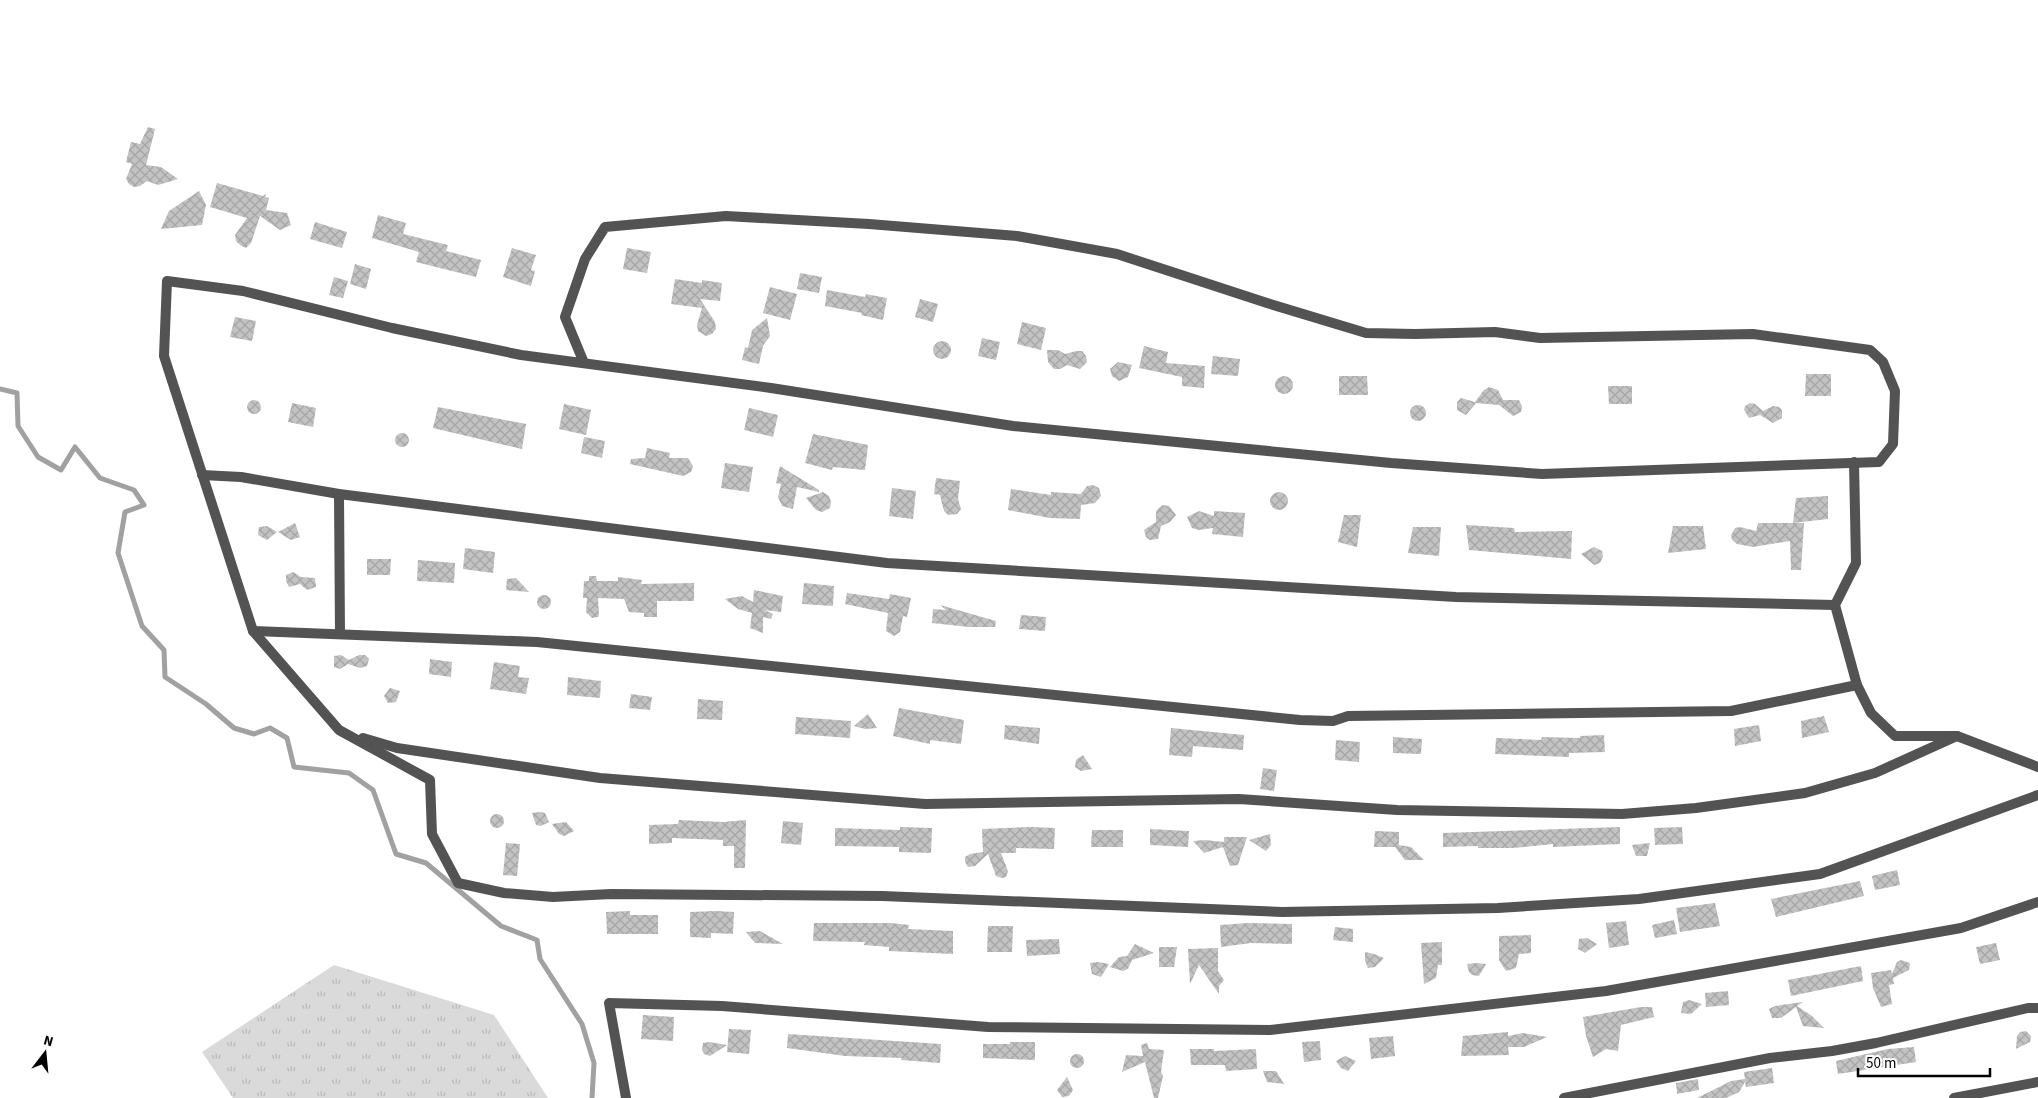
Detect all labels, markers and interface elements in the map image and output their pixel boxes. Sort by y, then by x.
north arrow [20,1028,70,1078]
text: N [41,1031,56,1052]
scale bar [1858,1046,1990,1078]
text: 50 m [1866,1053,1896,1074]

